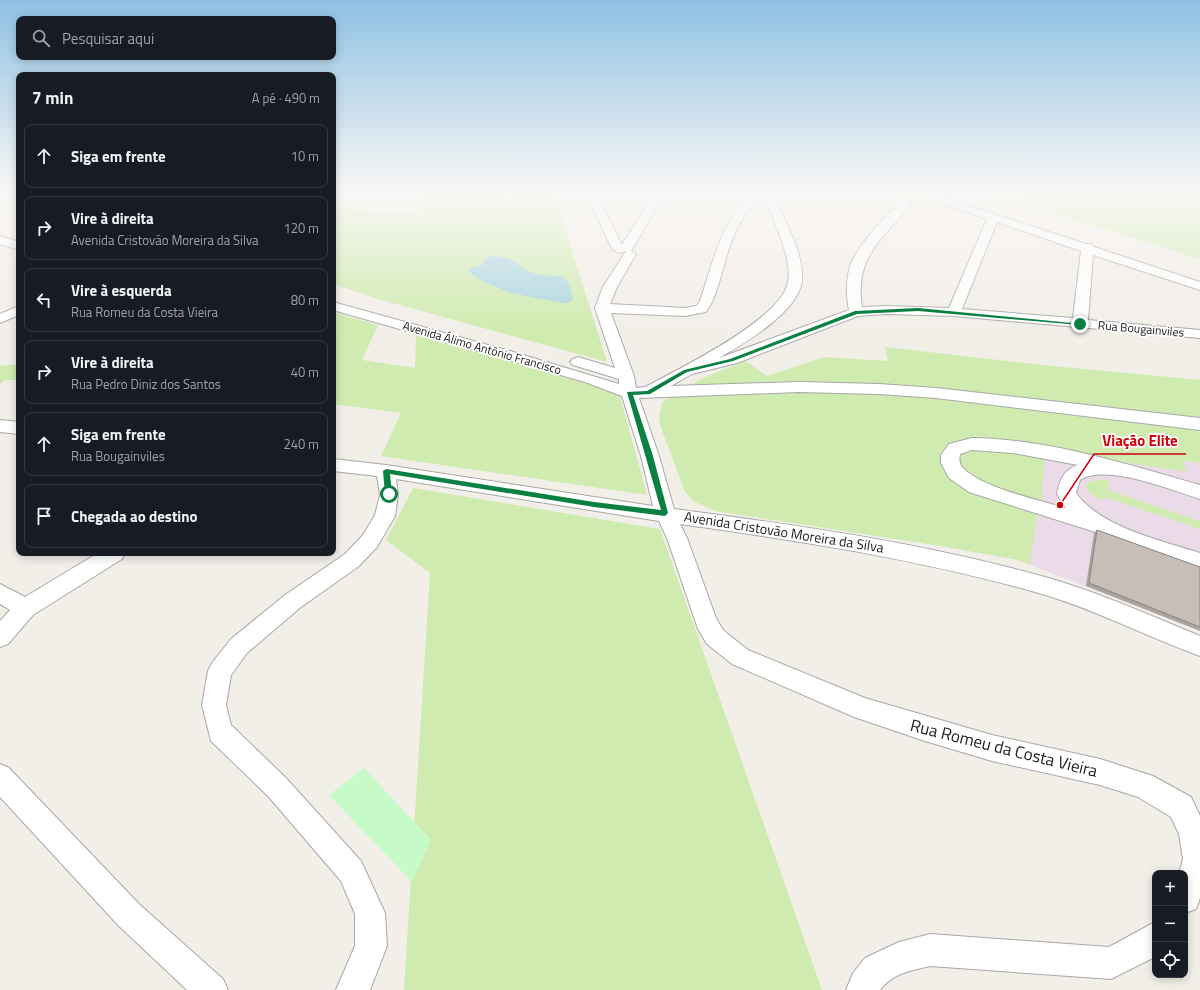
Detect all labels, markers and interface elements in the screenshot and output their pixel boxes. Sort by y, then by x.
search box [16,16,336,60]
icon: search [30,27,52,49]
text: Pesquisar aqui [62,27,154,50]
text: 7 min [32,85,73,111]
text: A pé · 490 m [252,88,320,108]
icon: ahead [33,145,55,167]
text: Siga em frente [71,145,166,168]
text: 10 m [291,146,319,166]
text: Vire à direita [71,207,154,230]
icon: right [33,217,55,239]
text: 120 m [283,218,319,238]
text: Avenida Cristovão Moreira da Silva [71,230,259,250]
text: Vire à esquerda [71,279,172,302]
icon: left [33,289,55,311]
text: 80 m [291,290,319,310]
text: Rua Romeu da Costa Vieira [71,302,218,322]
route end [1071,315,1089,333]
street label: Rua Bougainviles [1097,315,1185,342]
street label: Avenida Álimo Antônio Francisco [401,316,564,379]
text: Vire à direita [71,351,154,374]
icon: right [33,361,55,383]
text: 40 m [291,362,319,382]
text: Rua Pedro Diniz dos Santos [71,374,221,394]
text: Siga em frente [71,423,166,446]
callout: Viação Elite [1094,427,1186,454]
text: Viação Elite [1102,429,1178,452]
icon: ahead [33,433,55,455]
text: 240 m [283,434,319,454]
text: Rua Bougainviles [71,446,165,466]
route start [380,485,398,503]
icon: arrive [33,505,55,527]
text: Chegada ao destino [71,505,197,528]
street label: Avenida Cristovão Moreira da Silva [683,505,885,558]
street label: Rua Romeu da Costa Vieira [908,712,1101,784]
map controls [1152,870,1188,978]
button: + [1152,870,1188,906]
button: − [1152,906,1188,942]
button: locate [1152,942,1188,978]

